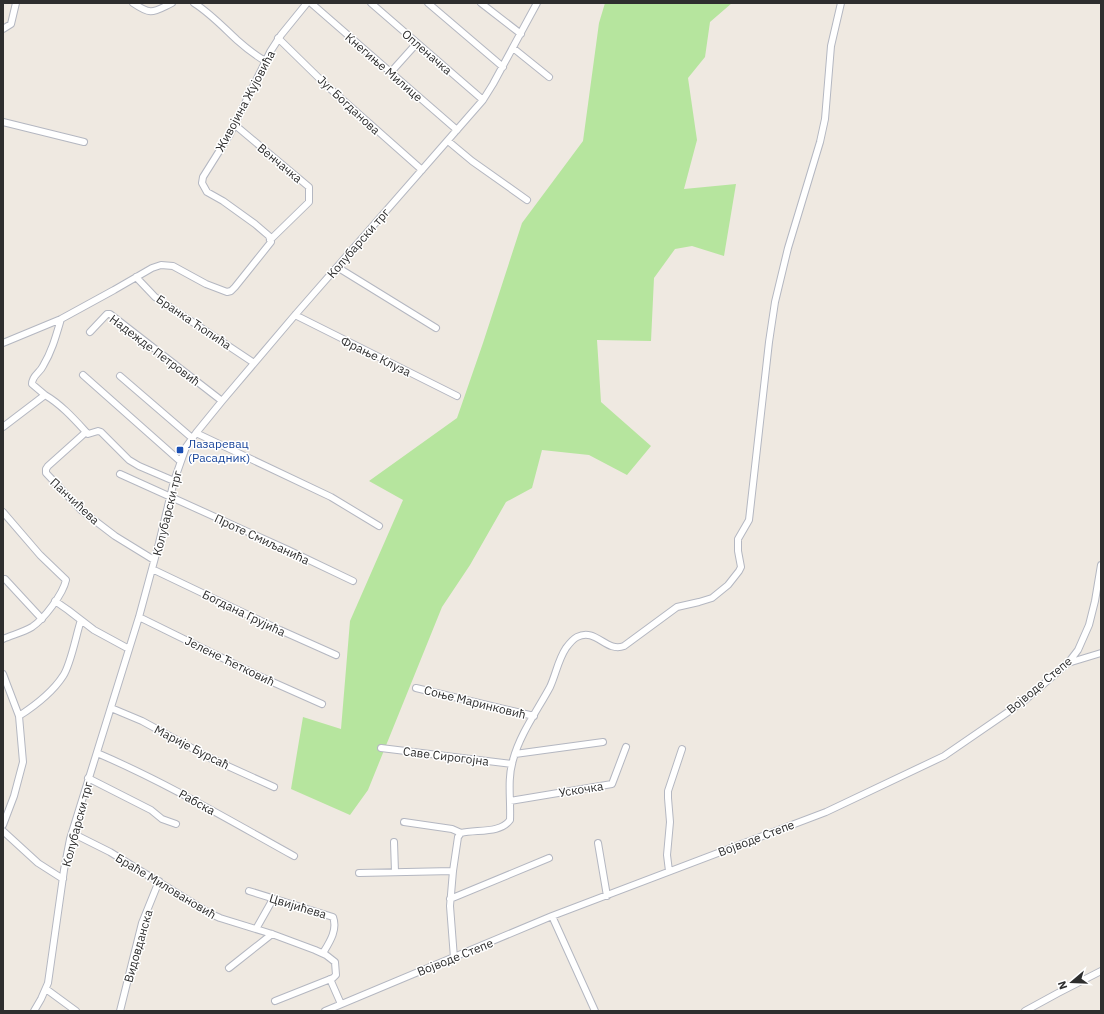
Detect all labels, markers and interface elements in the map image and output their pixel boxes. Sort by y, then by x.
street label: Опленачка [399,26,456,78]
street label: Кнегиње Милице [342,29,426,105]
street label: Живојина Жујовића [212,47,278,154]
street label: Југ Богданова [315,72,384,138]
street label: Венчачка [255,140,306,186]
street label: Колубарски трг [324,205,392,281]
street label: Бранка Ћопића [154,291,235,353]
street label: Надежде Петровић [107,311,203,389]
street label: Фрање Клуза [339,333,414,380]
place label: Лазаревац (Расадник) [188,436,250,465]
marker: Лазаревац (Расадник) [175,445,185,455]
street label: Колубарски трг [149,469,185,557]
street label: Панчићева [47,474,103,528]
street label: Проте Смиљанића [212,510,312,568]
street label: Богдана Грујића [200,586,288,640]
street label: Јелене Ћетковић [183,633,277,689]
street label: Војводе Степе [1003,653,1075,717]
street label: Соње Маринковић [422,682,528,722]
street label: Марије Бурсаћ [152,722,232,772]
street label: Саве Сирогојна [402,743,490,769]
street label: Ускочка [558,778,605,800]
street label: Колубарски трг [58,780,96,868]
street label: Рабска [176,786,218,818]
street label: Војводе Степе [716,816,797,859]
street label: Браће Миловановић [113,850,219,922]
street label: Цвијићева [268,890,329,922]
street label: Видовданска [120,907,156,984]
street label: Војводе Степе [415,935,496,979]
north arrow [1052,962,1092,1002]
text: N [1055,979,1070,991]

